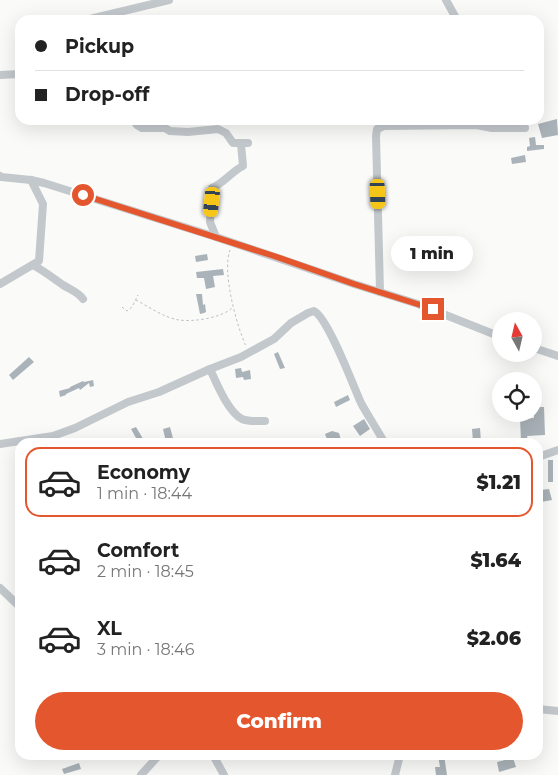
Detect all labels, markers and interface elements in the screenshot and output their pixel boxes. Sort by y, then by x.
text: Pickup [65,35,134,58]
text: Drop-off [65,83,149,106]
car [369,179,386,209]
route start [72,184,94,206]
car [202,186,221,218]
callout: 1 min [392,236,474,272]
text: 1 min [410,244,454,263]
route end [422,298,444,320]
north arrow [492,312,542,362]
map controls [492,312,542,422]
button: locate [492,372,542,422]
icon: car [37,460,82,505]
text: Economy [97,461,190,484]
text: $1.21 [477,471,521,494]
text: 1 min · 18:44 [97,484,192,503]
icon: car [37,538,82,583]
text: Comfort [97,539,179,562]
text: $1.64 [470,549,521,572]
text: 2 min · 18:45 [97,562,194,581]
icon: car [37,616,82,661]
text: XL [97,617,122,640]
text: $2.06 [467,627,521,650]
text: 3 min · 18:46 [97,640,194,659]
button: Confirm [35,692,523,750]

